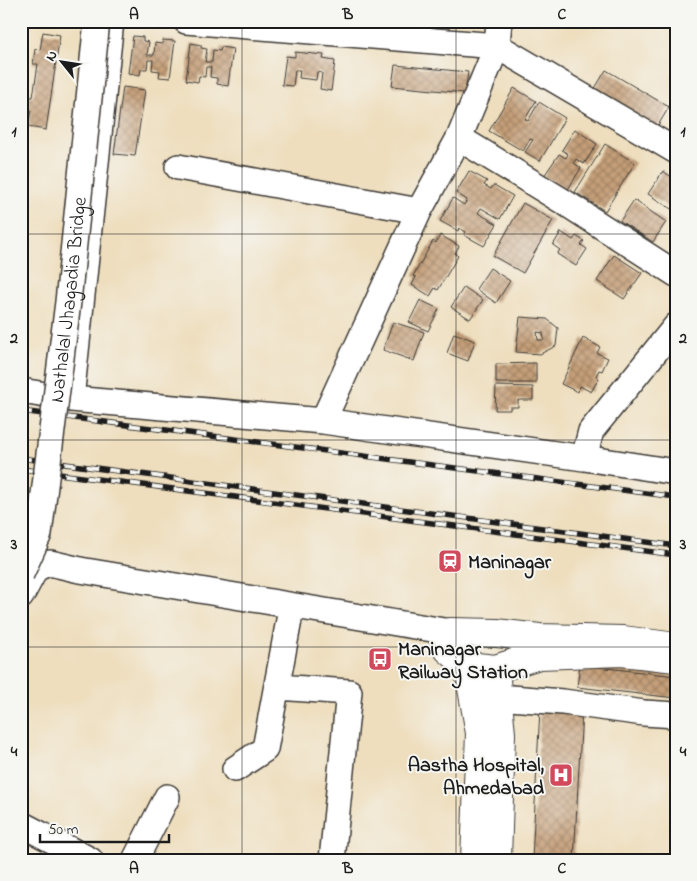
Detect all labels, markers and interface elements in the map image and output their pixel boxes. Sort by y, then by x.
text: A [129,3,139,27]
text: B [342,3,354,27]
text: C [558,3,567,27]
north arrow [38,38,88,88]
text: N [41,47,63,66]
text: 1 [11,120,17,144]
text: 1 [680,120,686,144]
street label: Nathalal Jhagadia Bridge [44,195,96,404]
text: 2 [9,327,18,351]
text: 2 [678,327,687,351]
text: 3 [10,533,18,557]
text: 3 [679,533,687,557]
station icon: Maninagar [437,548,463,574]
place label: Maninagar [468,549,552,579]
place label: Maninagar Railway Station [398,636,528,689]
bus stop icon: Maninagar Railway Station [367,646,393,672]
text: 4 [10,740,18,764]
text: 4 [679,740,687,764]
place label: Aastha Hospital, Ahmedabad [408,752,545,804]
hospital icon: Aastha Hospital, Ahmedabad [548,762,574,788]
scale bar [40,811,169,843]
text: 50 m [48,819,79,841]
text: A [129,857,139,881]
text: B [342,857,354,881]
text: C [558,857,567,881]

